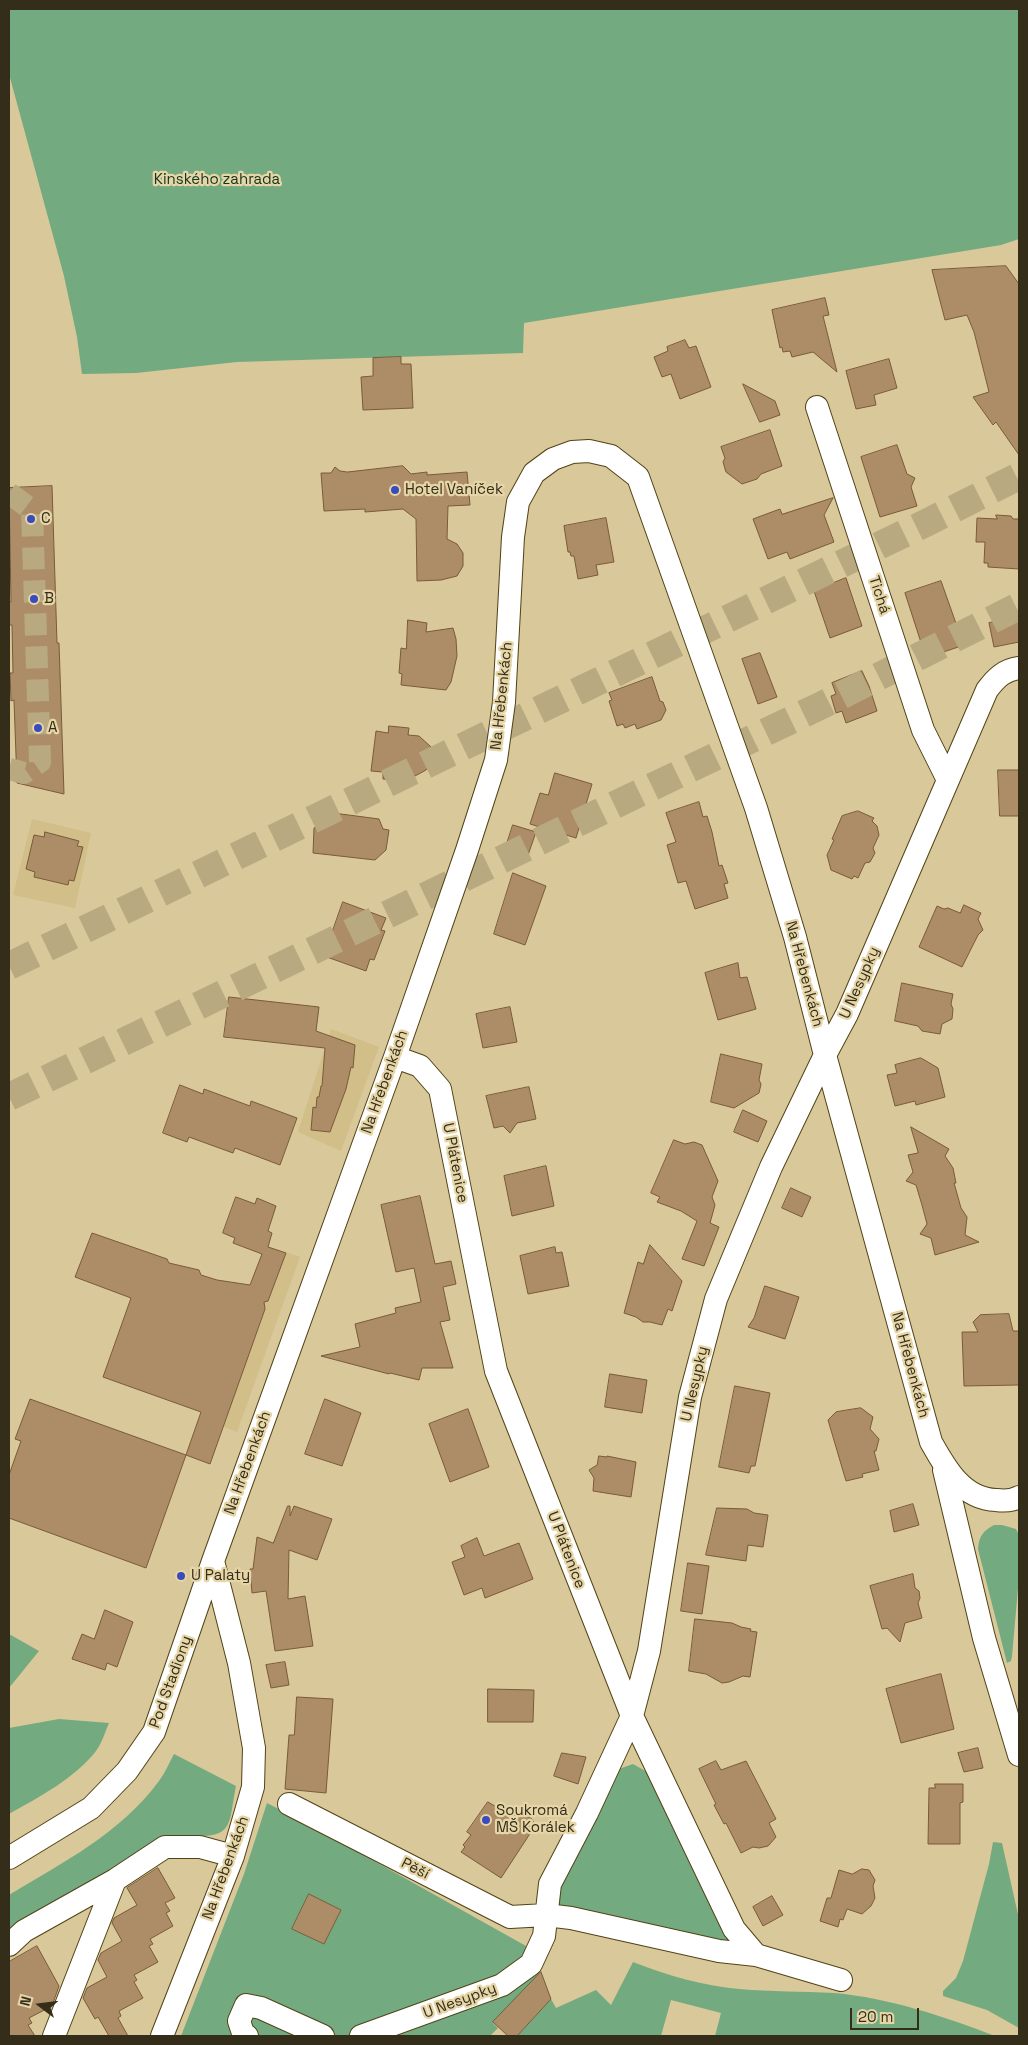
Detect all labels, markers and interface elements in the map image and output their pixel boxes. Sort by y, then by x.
park label: Kinského zahrada [154,171,280,189]
place label: Hotel Vaníček [405,481,503,499]
marker: Hotel Vaníček [389,484,401,496]
place label: C [41,510,51,528]
marker: C [25,513,37,525]
street label: Tichá [864,574,894,616]
place label: B [44,590,54,608]
marker: B [28,593,40,605]
street label: Na Hřebenkách [487,641,517,751]
place label: A [48,719,57,737]
marker: A [32,722,44,734]
street label: Na Hřebenkách [781,919,827,1029]
street label: U Nesypky [836,944,884,1022]
street label: Na Hřebenkách [358,1028,412,1136]
street label: U Plátenice [438,1122,472,1204]
street label: Na Hřebenkách [887,1310,933,1420]
street label: U Nesypky [678,1345,712,1423]
street label: Na Hřebenkách [221,1409,275,1517]
street label: U Plátenice [543,1509,589,1591]
place label: U Palaty [191,1567,250,1585]
marker: U Palaty [175,1570,187,1582]
street label: Pod Stadiony [146,1633,196,1731]
place label: Soukromá MŠ Korálek [496,1802,575,1837]
street label: Na Hřebenkách [199,1814,253,1922]
marker: Soukromá MŠ Korálek [480,1814,492,1826]
street label: Pěší [398,1854,432,1884]
street label: U Nesypky [421,1979,499,2023]
north arrow [15,1980,65,2030]
text: N [16,1994,35,2008]
scale bar [853,1998,922,2030]
text: 20 m [858,2007,893,2026]

